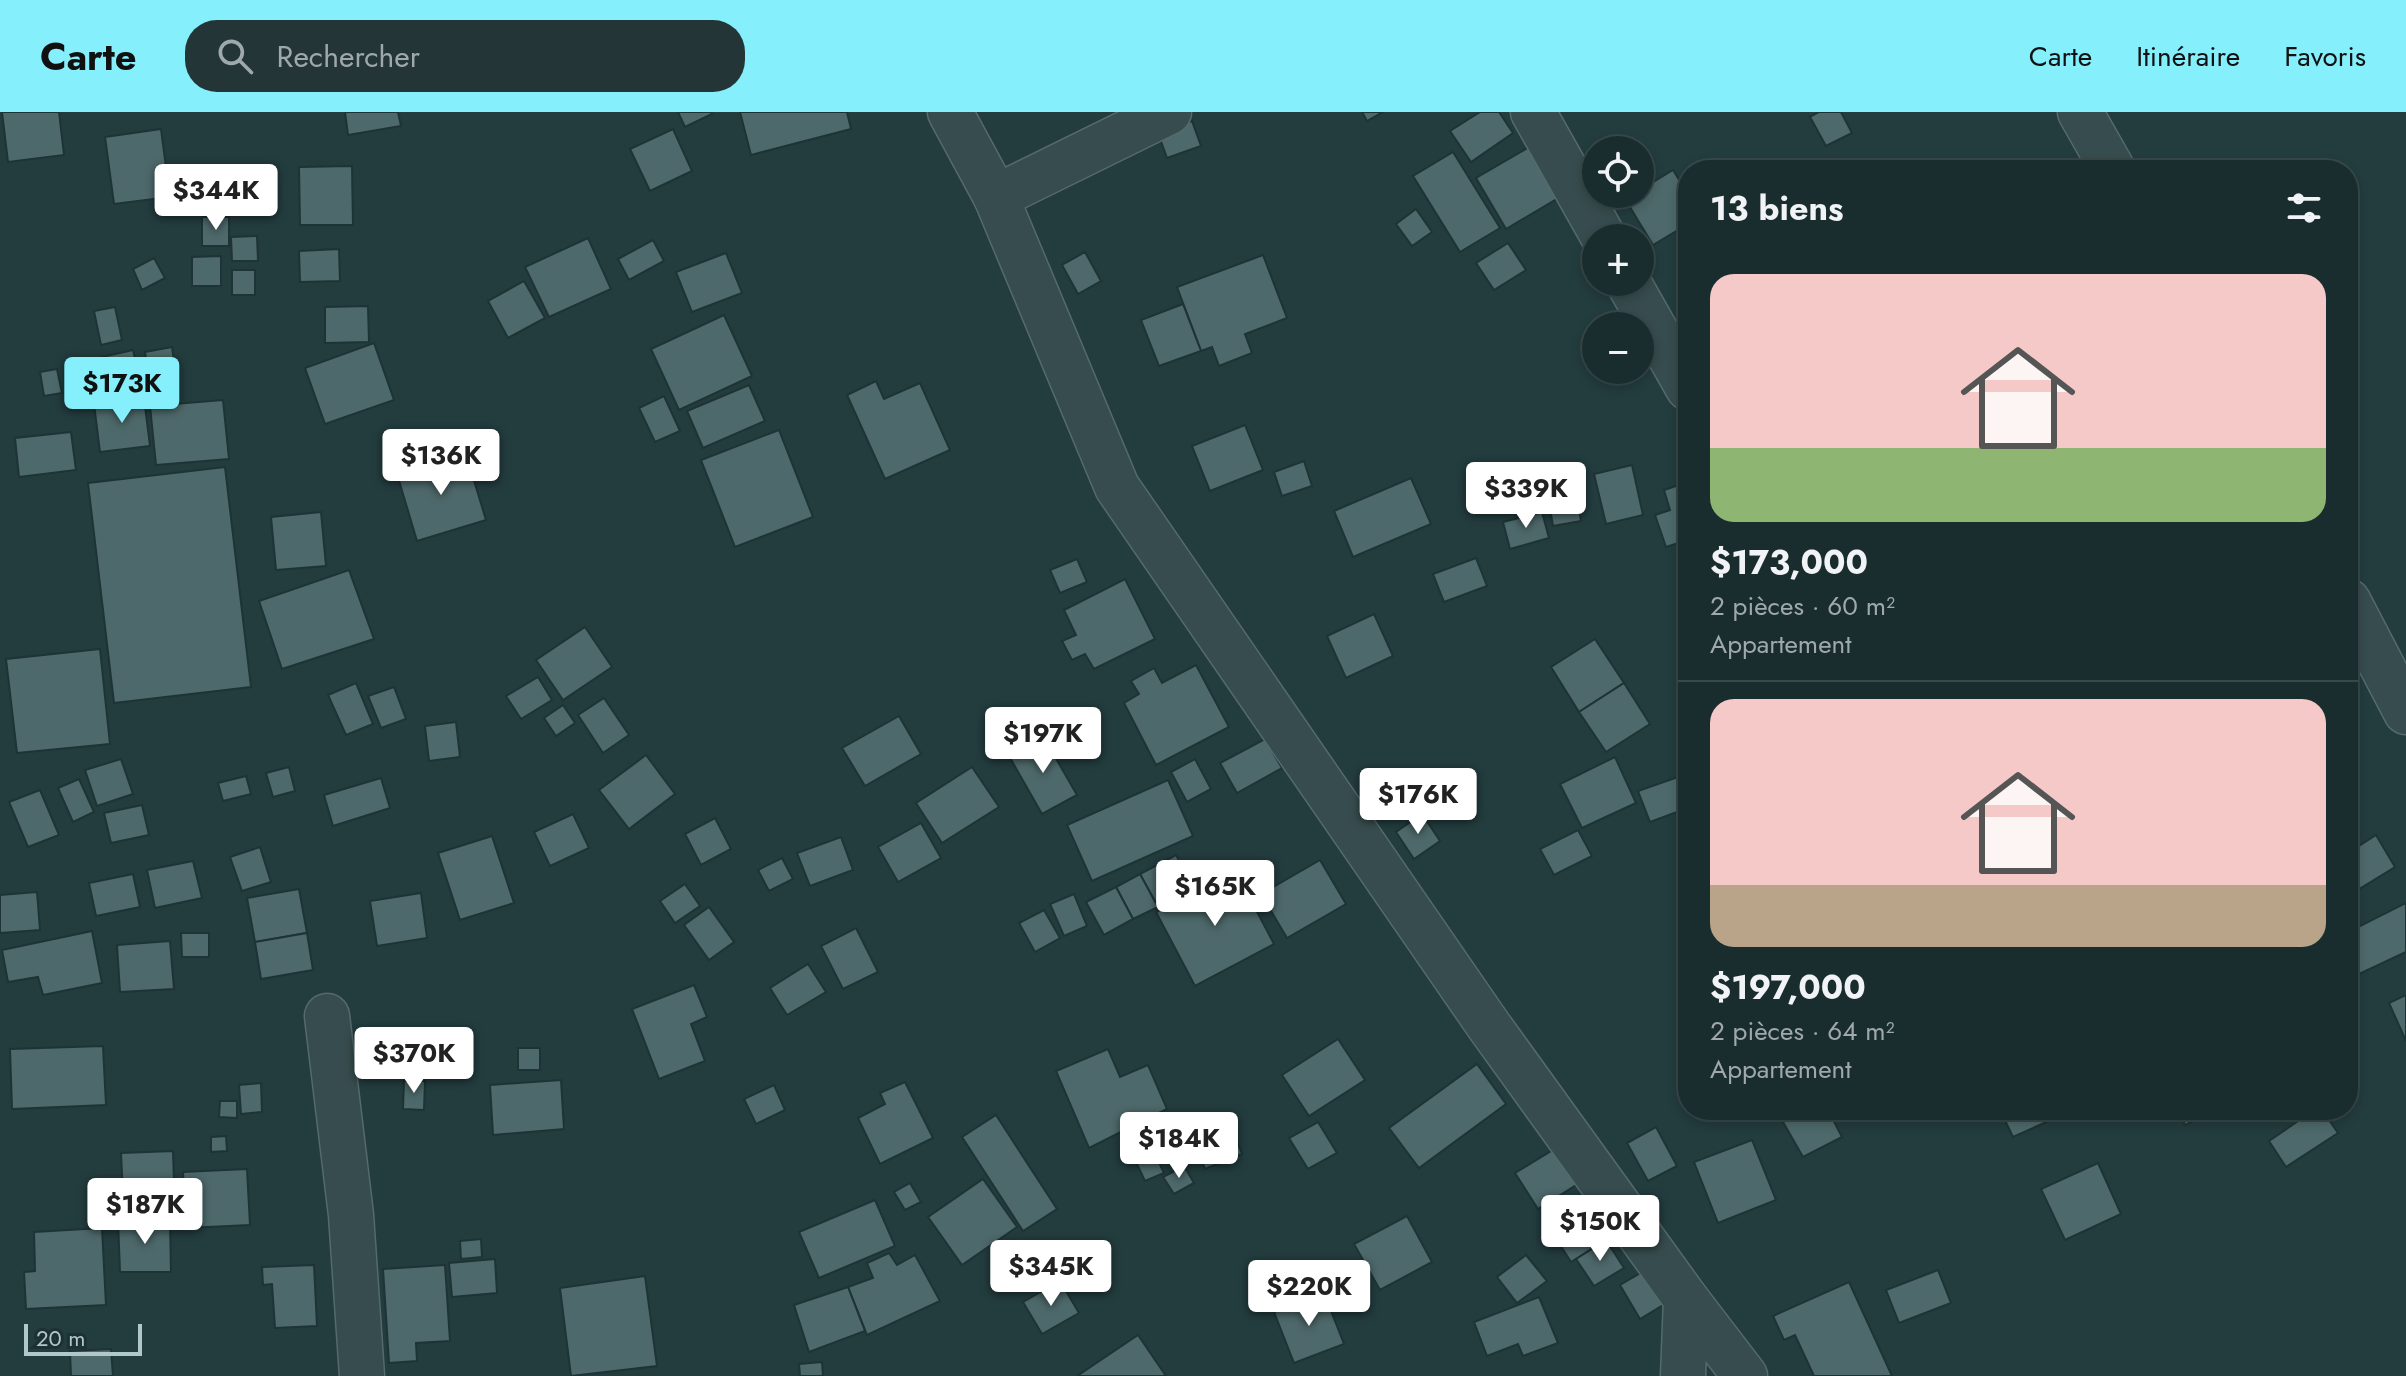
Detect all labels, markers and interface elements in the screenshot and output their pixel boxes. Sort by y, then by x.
search box [185,20,745,92]
text: Carte [40,29,137,84]
icon: search [213,34,257,78]
text: Rechercher [277,35,420,78]
text: Carte [2029,36,2092,77]
text: Itinéraire [2136,36,2240,77]
text: Favoris [2284,36,2366,77]
map controls [1582,136,1654,384]
button: locate [1582,136,1654,208]
pin: $344K [160,164,272,232]
text: $344K [173,171,259,209]
text: 13 biens [1710,184,1844,233]
icon: filters [2282,186,2326,230]
button: + [1582,224,1654,296]
button: − [1582,312,1654,384]
icon: home [1946,326,2090,470]
pin: $173K [66,357,178,425]
text: $173K [82,364,162,402]
pin: $136K [385,429,497,497]
text: $136K [400,436,482,474]
pin: $339K [1470,462,1582,530]
text: $339K [1484,469,1568,507]
text: $173,000 [1710,538,1868,587]
text: 2 pièces · 60 m² [1710,587,1895,625]
text: Appartement [1710,625,1851,663]
pin: $197K [987,707,1099,775]
text: $197K [1003,714,1083,752]
icon: home [1946,751,2090,895]
pin: $176K [1362,768,1474,836]
text: $176K [1378,775,1458,813]
pin: $165K [1159,860,1271,928]
text: $165K [1174,867,1256,905]
text: $197,000 [1710,963,1866,1012]
text: 2 pièces · 64 m² [1710,1012,1894,1050]
pin: $370K [358,1027,470,1095]
text: $370K [373,1034,456,1072]
text: Appartement [1710,1050,1851,1088]
pin: $184K [1123,1112,1235,1180]
text: $184K [1138,1119,1220,1157]
pin: $187K [89,1178,201,1246]
text: $187K [105,1185,185,1223]
pin: $150K [1544,1195,1656,1263]
text: $150K [1559,1202,1641,1240]
pin: $345K [995,1240,1107,1308]
text: $345K [1008,1247,1094,1285]
pin: $220K [1253,1260,1365,1328]
text: $220K [1266,1267,1352,1305]
scale bar [24,1320,142,1356]
text: 20 m [36,1322,85,1354]

